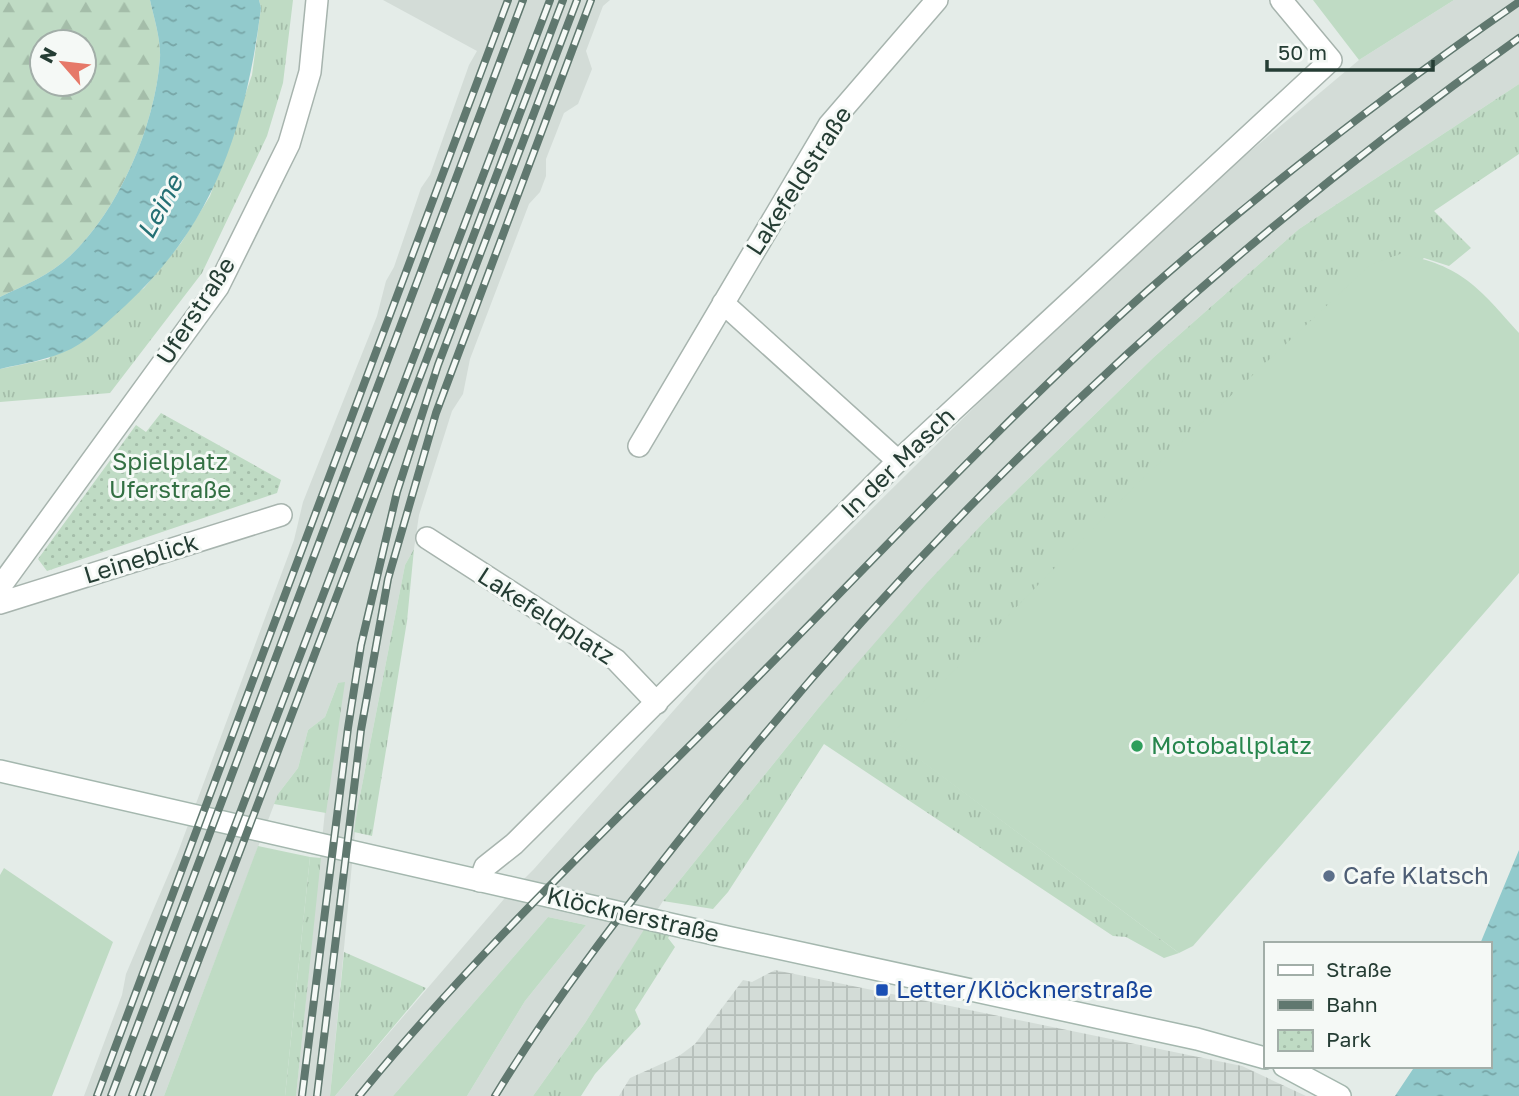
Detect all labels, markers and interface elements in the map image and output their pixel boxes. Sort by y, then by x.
north arrow [28,28,98,98]
scale bar [1267,28,1433,72]
text: 50 m [1278,39,1327,65]
text: N [34,43,61,67]
street label: Lakefeldstraße [739,100,857,260]
water label: Leine [130,168,190,244]
street label: Uferstraße [149,251,240,369]
street label: In der Masch [834,400,960,523]
park label: Spielplatz Uferstraße [109,446,231,503]
street label: Leineblick [80,526,201,589]
street label: Lakefeldplatz [473,560,621,670]
place label: Motoballplatz [1151,730,1312,759]
marker: Motoballplatz [1129,738,1145,754]
place label: Cafe Klatsch [1343,860,1489,889]
marker: Cafe Klatsch [1321,868,1337,884]
street label: Klöcknerstraße [544,880,722,947]
legend [1264,942,1491,1068]
text: Straße [1326,956,1392,982]
place label: Letter/Klöcknerstraße [896,974,1153,1003]
marker: Letter/Klöcknerstraße [874,982,890,998]
text: Bahn [1326,991,1378,1017]
text: Park [1326,1026,1372,1052]

